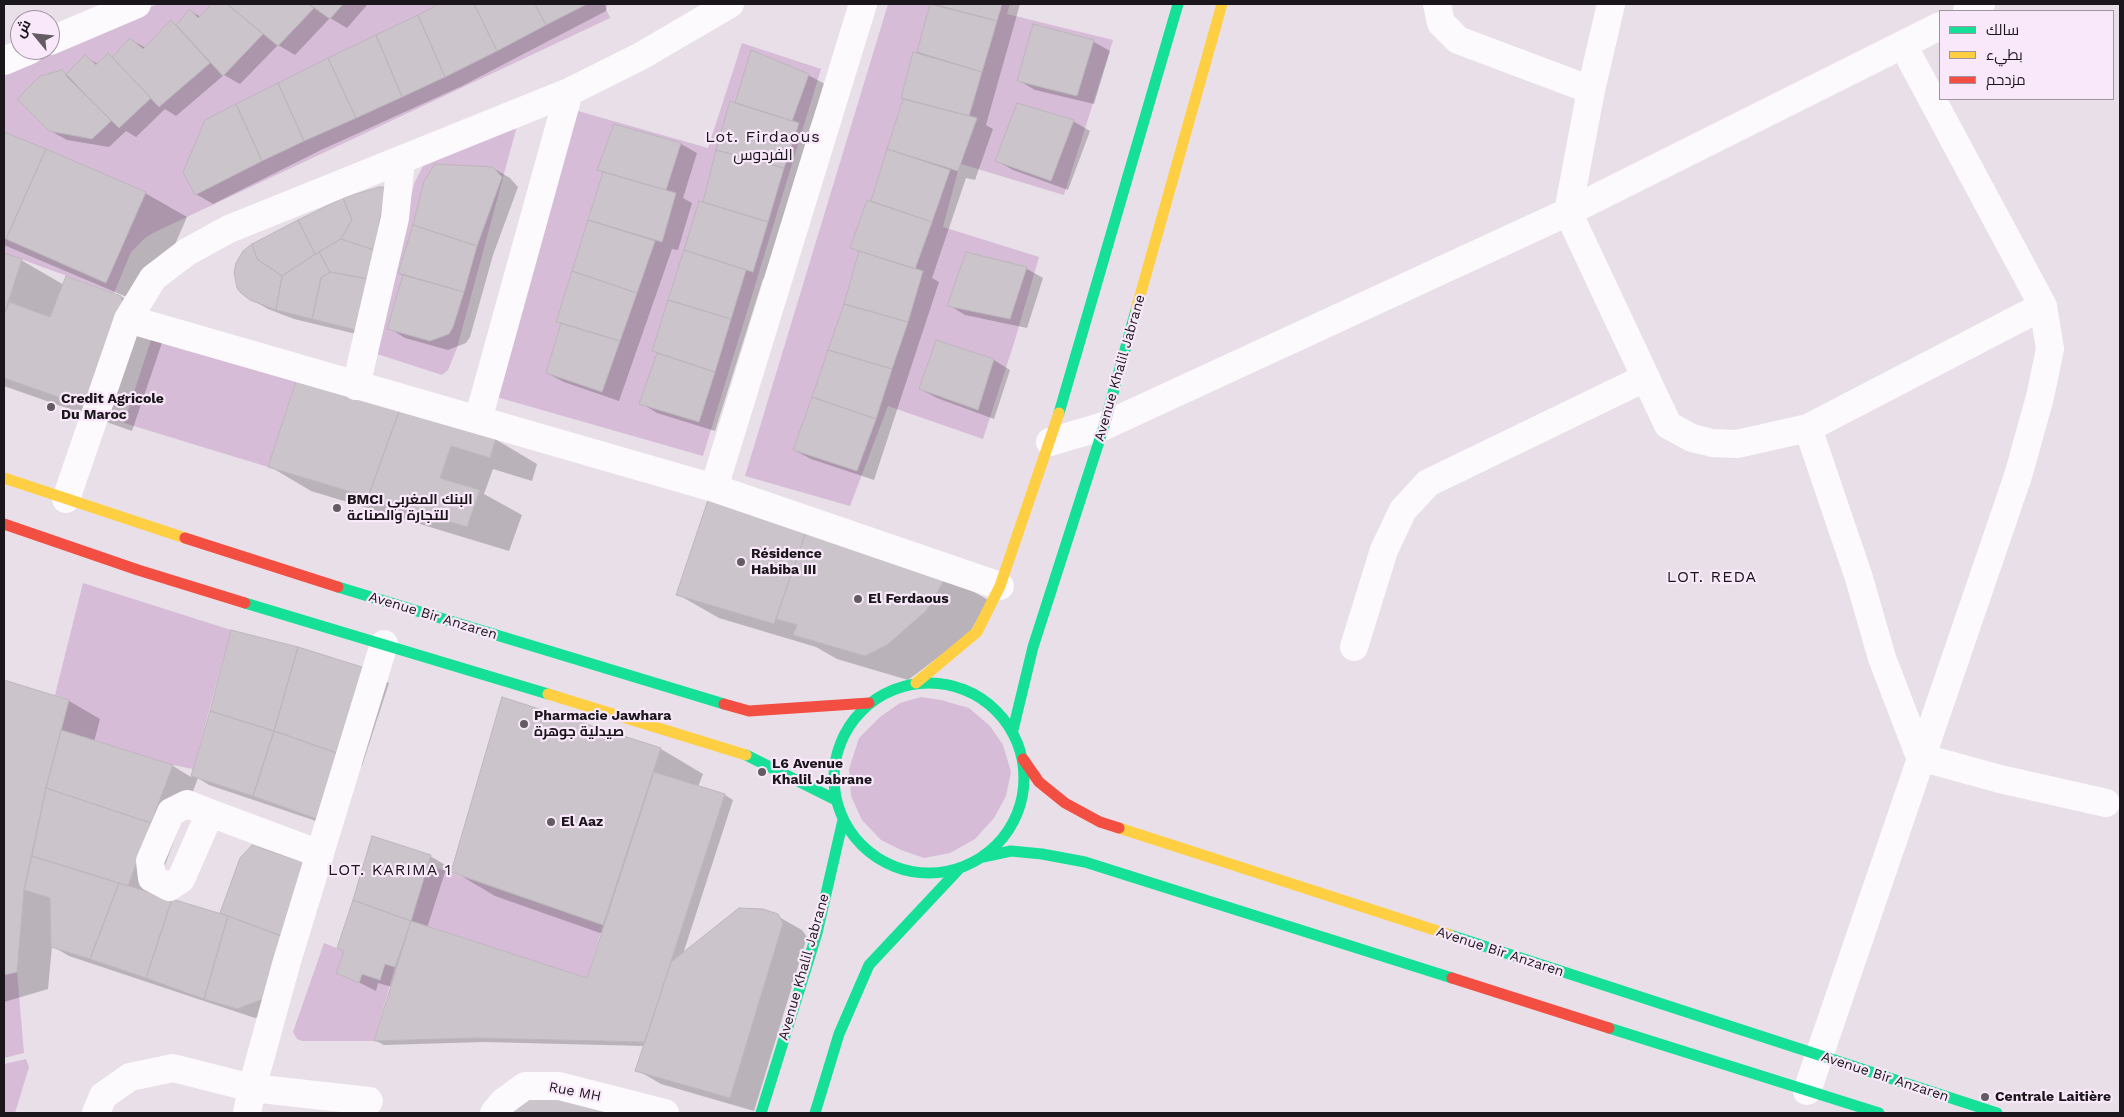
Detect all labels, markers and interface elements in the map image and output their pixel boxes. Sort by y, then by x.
north arrow [10,10,60,60]
legend [1939,10,2114,100]
text: ش [11,17,34,40]
text: سالك [1986,21,2019,39]
text: بطيء [1986,46,2023,64]
text: مزدحم [1986,71,2026,89]
district label: Lot. Firdaous الفردوس [704,127,822,165]
street label: Avenue Khalil Jabrane [1091,293,1149,443]
place label: Credit Agricole Du Maroc [61,391,164,424]
marker: Credit Agricole Du Maroc [45,401,57,413]
place label: BMCI البنك المغربي للتجارة والصناعة [347,492,473,524]
marker: BMCI البنك المغربي للتجارة والصناعة [331,502,343,514]
place label: Résidence Habiba III [751,546,822,578]
marker: Résidence Habiba III [735,556,747,568]
district label: LOT. REDA [1666,567,1758,587]
street label: Avenue Bir Anzaren [367,588,499,644]
place label: El Ferdaous [868,591,949,607]
marker: El Ferdaous [852,593,864,605]
place label: Pharmacie Jawhara صيدلية جوهرة [534,708,671,740]
marker: Pharmacie Jawhara صيدلية جوهرة [518,718,530,730]
place label: L6 Avenue Khalil Jabrane [772,756,872,789]
marker: L6 Avenue Khalil Jabrane [756,766,768,778]
place label: El Aaz [561,814,603,830]
marker: El Aaz [545,816,557,828]
district label: LOT. KARIMA 1 [326,860,454,880]
street label: Avenue Khalil Jabrane [775,892,833,1042]
street label: Avenue Bir Anzaren [1434,923,1566,981]
street label: Avenue Bir Anzaren [1819,1048,1951,1106]
street label: Rue MH [547,1079,603,1105]
place label: Centrale Laitière [1995,1089,2111,1105]
marker: Centrale Laitière [1979,1091,1991,1103]

